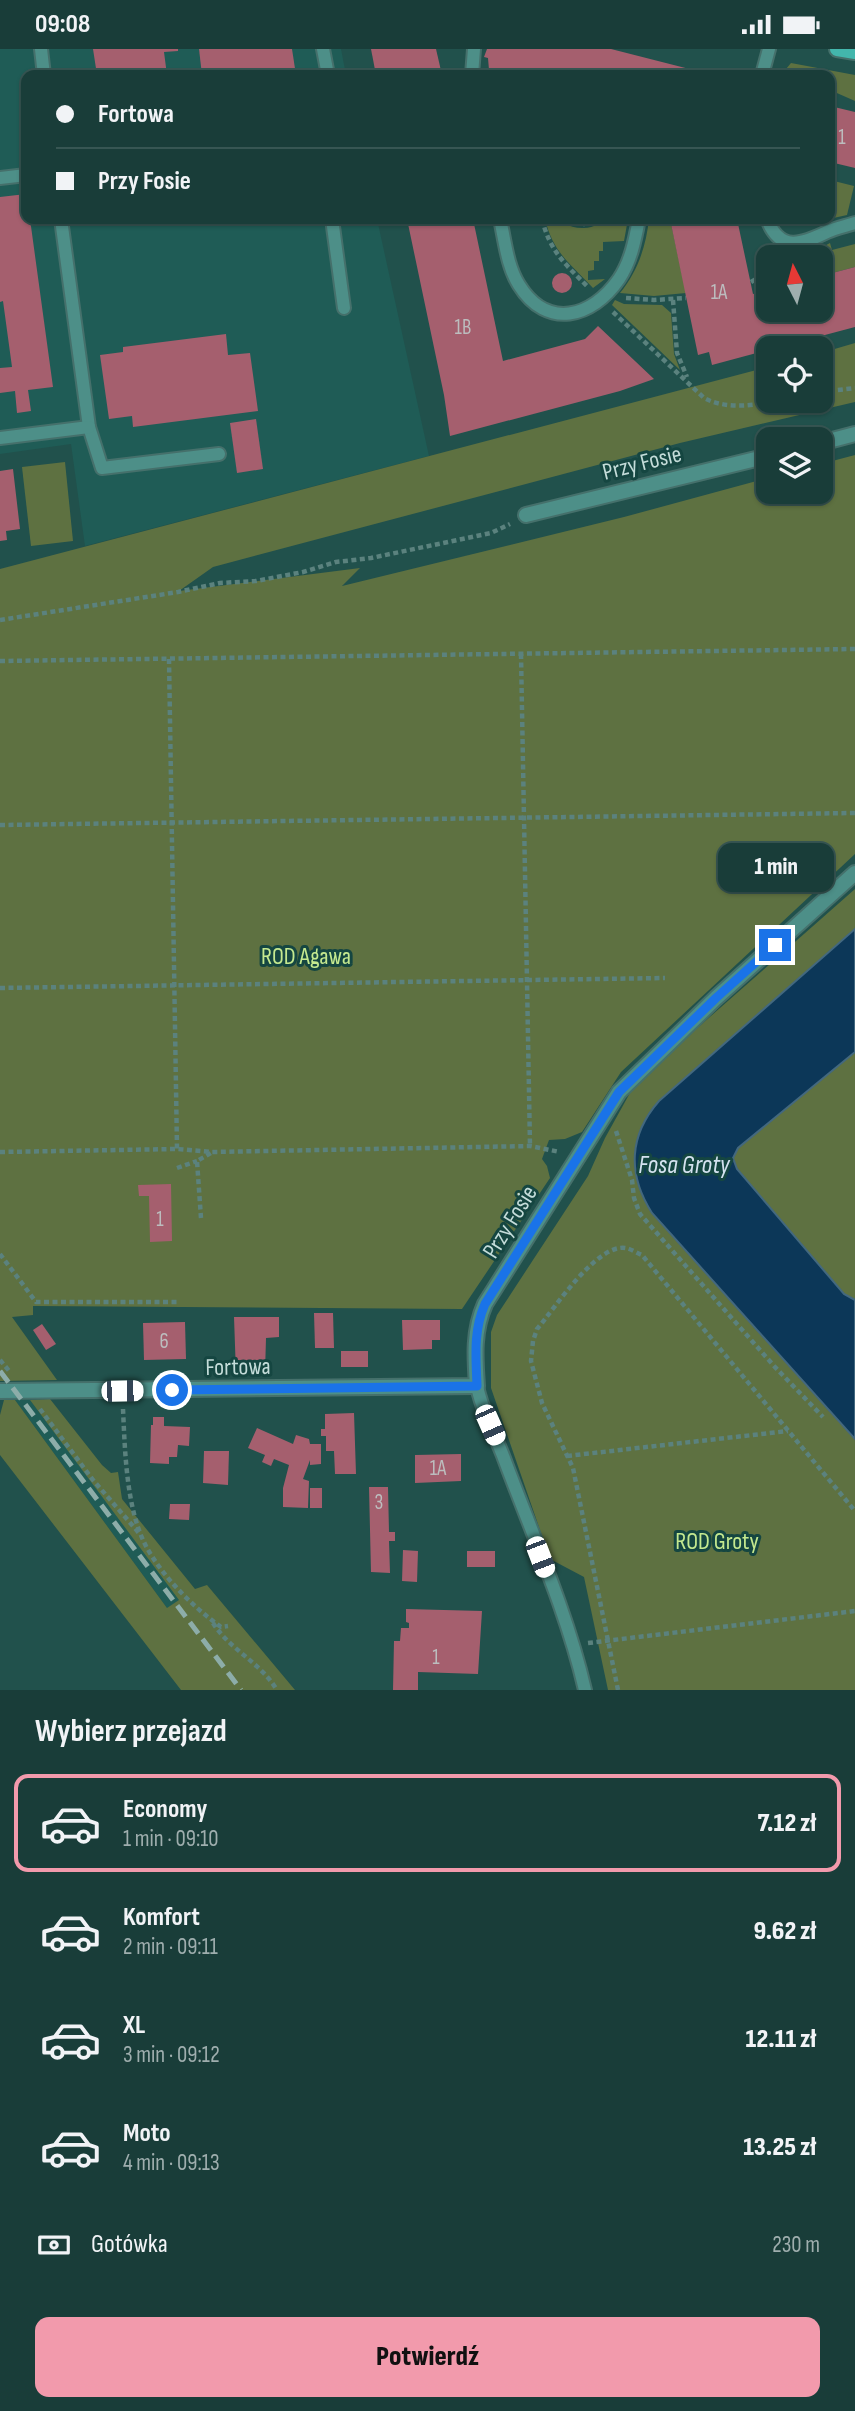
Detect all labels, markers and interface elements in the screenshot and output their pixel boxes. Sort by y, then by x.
text: 09:08 [35,9,90,40]
text: Fortowa [98,99,174,130]
house number: 1 [838,125,846,150]
text: Przy Fosie [98,166,191,197]
north arrow [756,245,833,322]
map controls [756,245,833,504]
house number: 1A [711,280,728,305]
house number: 1B [455,315,471,340]
button: locate [756,336,833,413]
button: layers [756,427,833,504]
street label: Przy Fosie [600,439,684,487]
callout: 1 min [717,843,833,893]
text: 1 min [754,853,798,881]
route end [759,929,791,961]
park label: ROD Agawa [261,942,351,971]
water label: Fosa Groty [638,1150,731,1181]
street label: Przy Fosie [476,1180,544,1264]
house number: 1 [156,1207,164,1232]
house number: 6 [159,1329,169,1354]
street label: Fortowa [205,1352,271,1382]
route start [156,1374,188,1406]
car [101,1380,144,1402]
car [472,1402,509,1448]
house number: 1A [430,1456,447,1481]
house number: 3 [375,1490,383,1515]
park label: ROD Groty [675,1527,759,1556]
car [523,1534,558,1580]
house number: 1 [432,1645,440,1670]
text: Wybierz przejazd [35,1712,227,1751]
icon: car [39,1792,102,1855]
text: Economy [123,1794,207,1825]
text: 7.12 zł [758,1808,816,1839]
text: 1 min · 09:10 [123,1825,219,1853]
icon: car [39,1900,102,1963]
text: Komfort [123,1902,200,1933]
text: 9.62 zł [753,1916,816,1947]
text: 2 min · 09:11 [123,1933,218,1961]
icon: car [39,2008,102,2071]
text: XL [123,2010,145,2041]
text: 12.11 zł [746,2024,816,2055]
text: 3 min · 09:12 [123,2041,220,2069]
icon: car [39,2116,102,2179]
text: Moto [123,2118,171,2149]
text: 13.25 zł [743,2132,816,2163]
text: 4 min · 09:13 [123,2149,220,2177]
icon: cash [35,2226,73,2264]
text: Gotówka [91,2229,168,2260]
text: 230 m [772,2231,820,2259]
button: Potwierdź [35,2317,820,2397]

